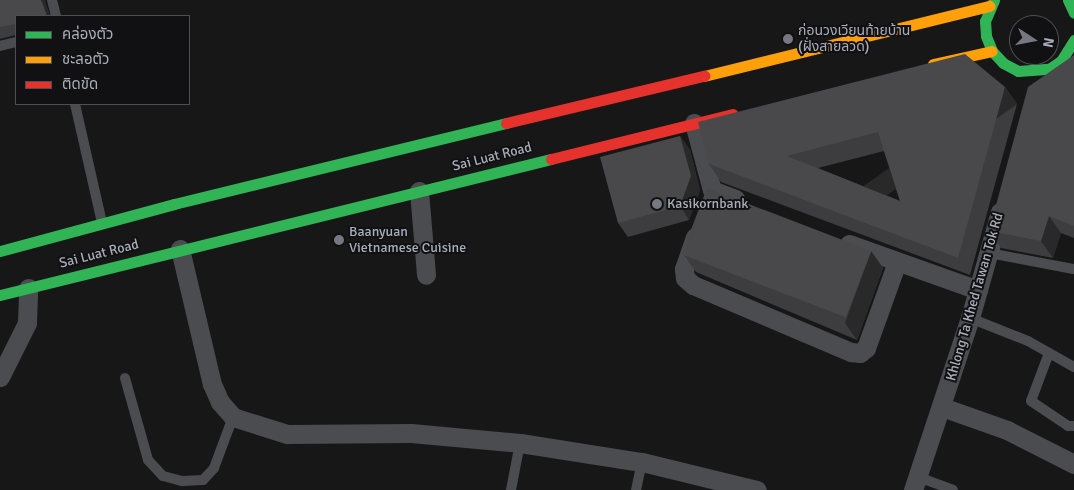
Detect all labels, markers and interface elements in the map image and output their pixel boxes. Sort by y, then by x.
legend [15,15,190,105]
north arrow [1009,15,1059,65]
place label: ก่อนวงเวียนท้ายบ้าน (ฝั่งสายลวด) [798,23,910,56]
text: คล่องตัว [62,25,113,43]
marker: ก่อนวงเวียนท้ายบ้าน (ฝั่งสายลวด) [782,33,794,45]
text: N [1039,36,1058,49]
text: ชะลอตัว [62,50,109,68]
text: ติดขัด [62,75,98,93]
street label: Sai Luat Road [451,139,533,175]
place label: Kasikornbank [667,196,748,212]
marker: Kasikornbank [651,198,663,210]
street label: Khlong Ta Khed Tawan Tok Rd [943,211,1007,383]
place label: Baanyuan Vietnamese Cuisine [349,224,466,256]
marker: Baanyuan Vietnamese Cuisine [333,234,345,246]
street label: Sai Luat Road [58,236,140,272]

